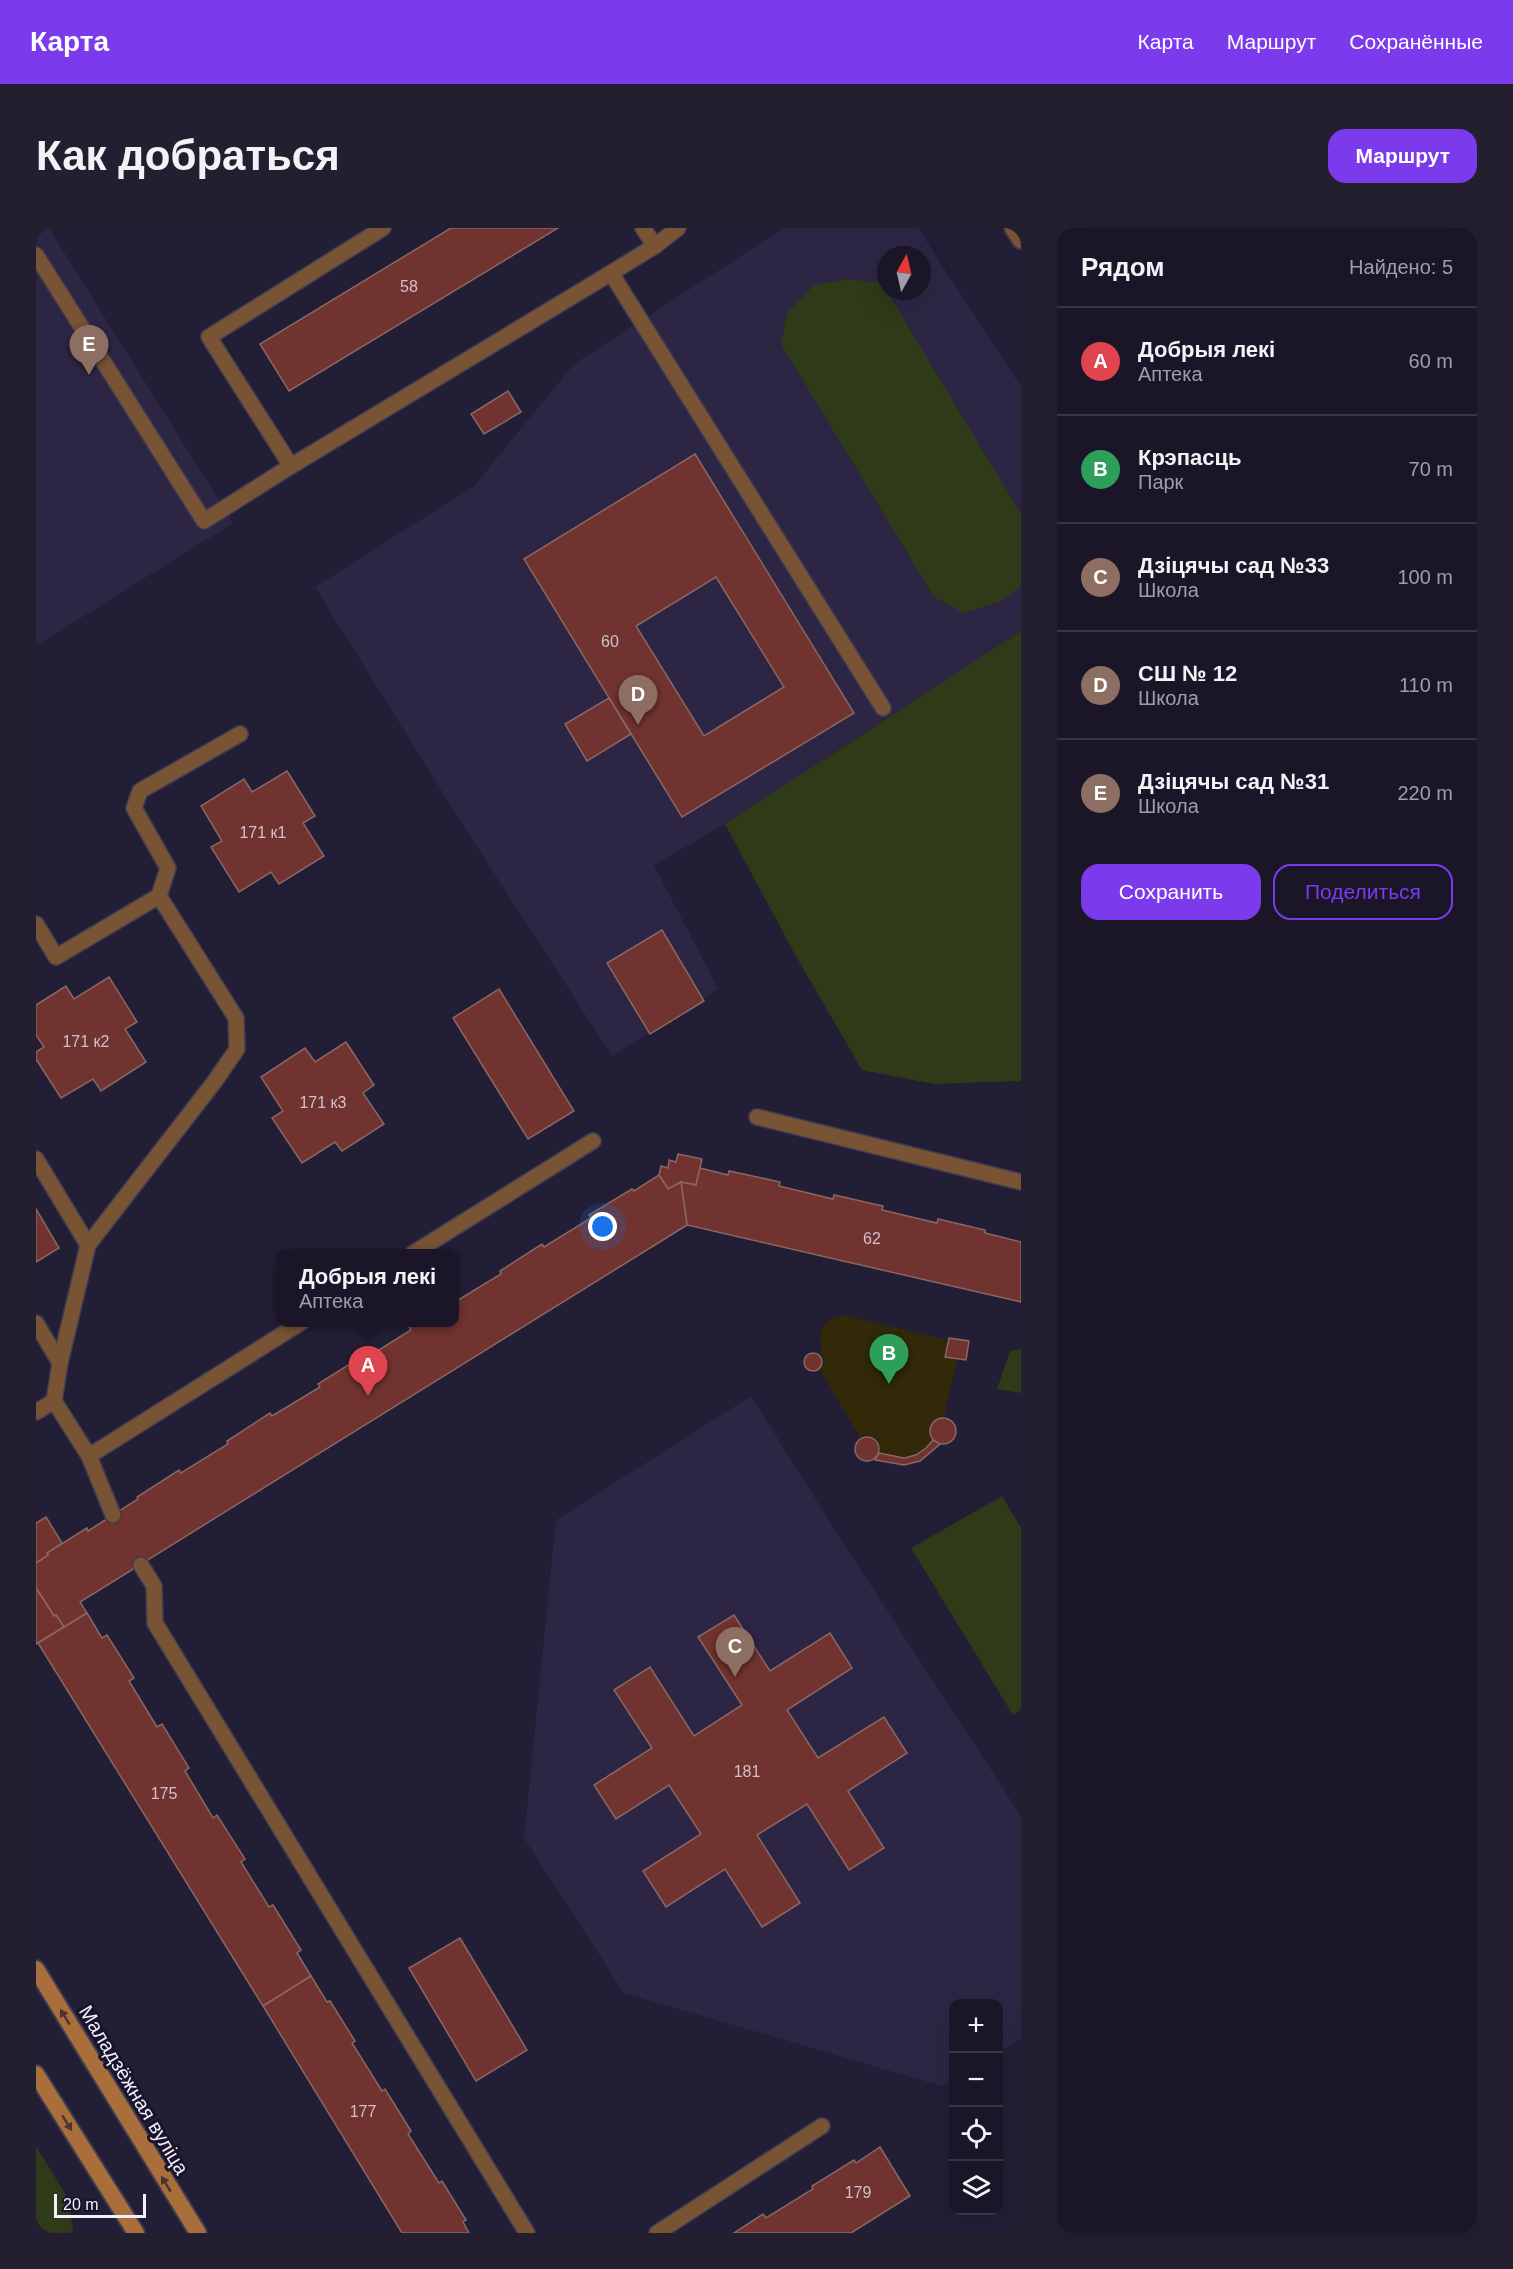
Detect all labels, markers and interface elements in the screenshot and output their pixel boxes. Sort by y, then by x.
text: Карта [30,26,109,57]
text: Карта [1138,30,1194,53]
text: Маршрут [1227,30,1316,53]
text: Сохранённые [1349,30,1483,53]
button: Маршрут [1328,129,1477,183]
text: Как добраться [36,132,340,179]
north arrow [877,246,931,300]
text: Рядом [1081,252,1164,282]
text: Найдено: 5 [1349,256,1453,278]
house number: 58 [400,278,418,295]
pin: E [70,326,108,375]
text: Добрыя лекі [1138,337,1275,362]
text: A [1093,350,1108,372]
text: 60 m [1409,350,1453,372]
text: Аптека [1138,363,1203,385]
text: Крэпасць [1138,445,1242,470]
text: B [1093,458,1108,480]
text: 70 m [1409,458,1453,480]
text: Парк [1138,471,1183,493]
text: Дзіцячы сад №33 [1138,553,1329,578]
text: C [1093,566,1108,588]
text: 100 m [1397,566,1453,588]
text: Школа [1138,579,1199,601]
house number: 60 [601,633,619,650]
text: СШ № 12 [1138,661,1237,686]
text: D [1093,674,1108,696]
text: 110 m [1399,674,1453,696]
pin: D [618,676,658,725]
text: Школа [1138,687,1199,709]
text: Дзіцячы сад №31 [1138,769,1329,794]
text: E [1094,782,1107,804]
text: 220 m [1397,782,1453,804]
text: Школа [1138,795,1199,817]
house number: 171 к1 [239,824,287,841]
button: Сохранить [1081,864,1261,920]
button: Поделиться [1273,864,1453,920]
house number: 171 к2 [62,1033,110,1050]
house number: 171 к3 [299,1094,347,1111]
your location [588,1212,617,1241]
house number: 62 [863,1230,881,1247]
popup [276,1249,459,1327]
text: Добрыя лекі [299,1264,436,1289]
text: Аптека [299,1290,363,1312]
pin: B [870,1334,908,1384]
pin: A [348,1346,388,1396]
pin: C [716,1628,754,1677]
house number: 181 [734,1763,760,1780]
house number: 175 [151,1785,177,1802]
map controls [949,1999,1003,2215]
button: + [949,1999,1003,2053]
street label: Маладзёжная вуліца [75,2002,194,2179]
one-way arrow [60,2009,71,2025]
button: − [949,2053,1003,2107]
house number: 177 [350,2103,376,2120]
button: locate [949,2107,1003,2161]
one-way arrow [62,2115,73,2131]
button: layers [949,2161,1003,2215]
one-way arrow [161,2175,172,2192]
house number: 179 [845,2184,871,2201]
scale bar [54,2191,146,2218]
text: 20 m [63,2196,99,2213]

